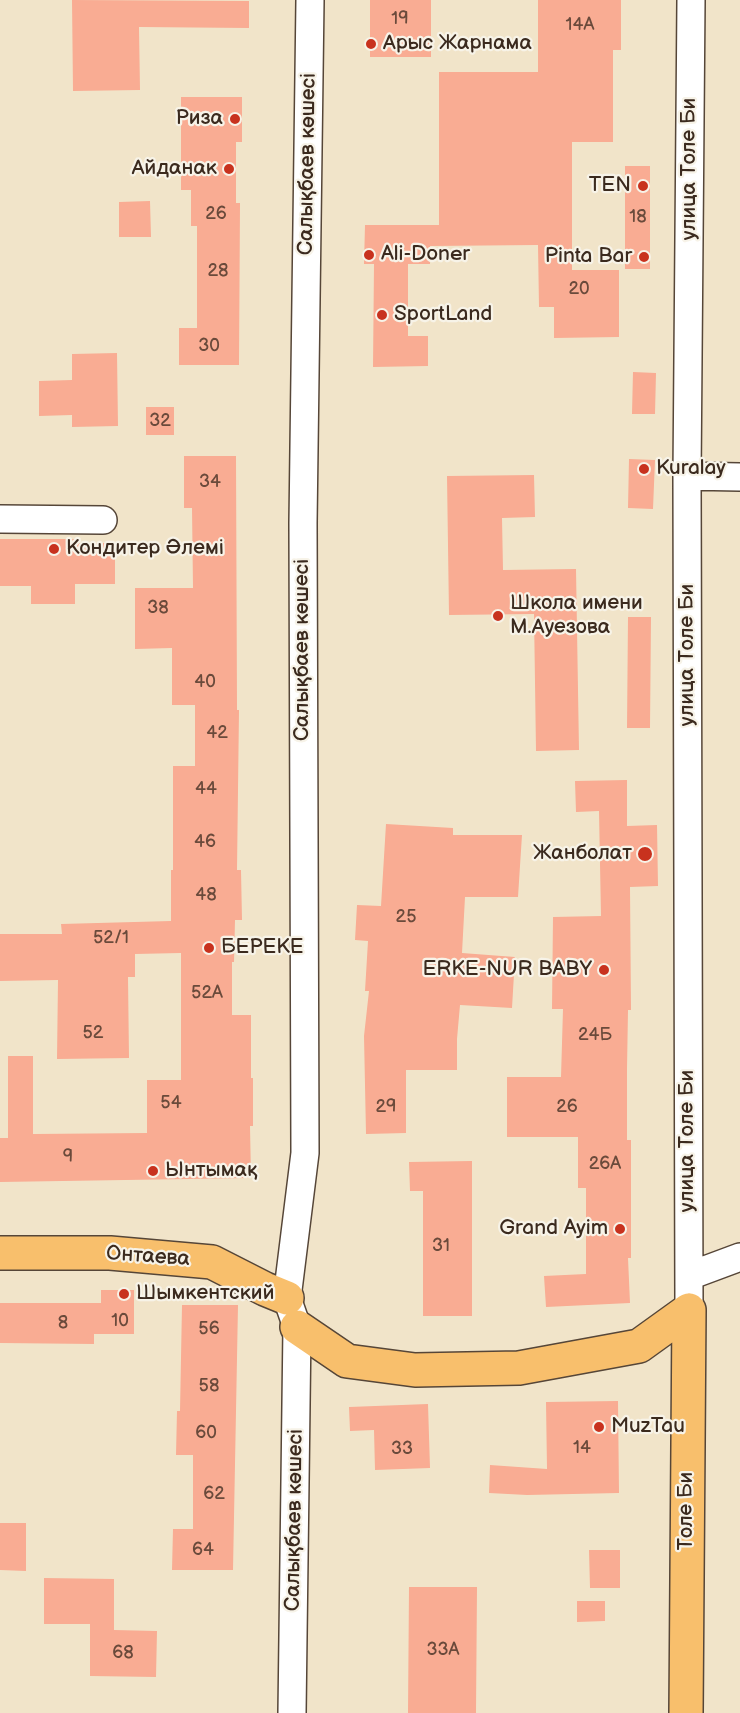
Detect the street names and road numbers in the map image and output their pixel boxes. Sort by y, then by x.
street label: Салықбаев көшесі [294,73,322,255]
street label: улица Толе Би [677,98,703,240]
street label: Салықбаев көшесі [290,559,316,741]
street label: улица Толе Би [675,584,701,726]
street label: улица Толе Би [675,1070,701,1212]
street label: Онтаева [105,1242,191,1272]
street label: Салықбаев көшесі [281,1429,309,1611]
street label: Толе Би [674,1472,700,1550]

